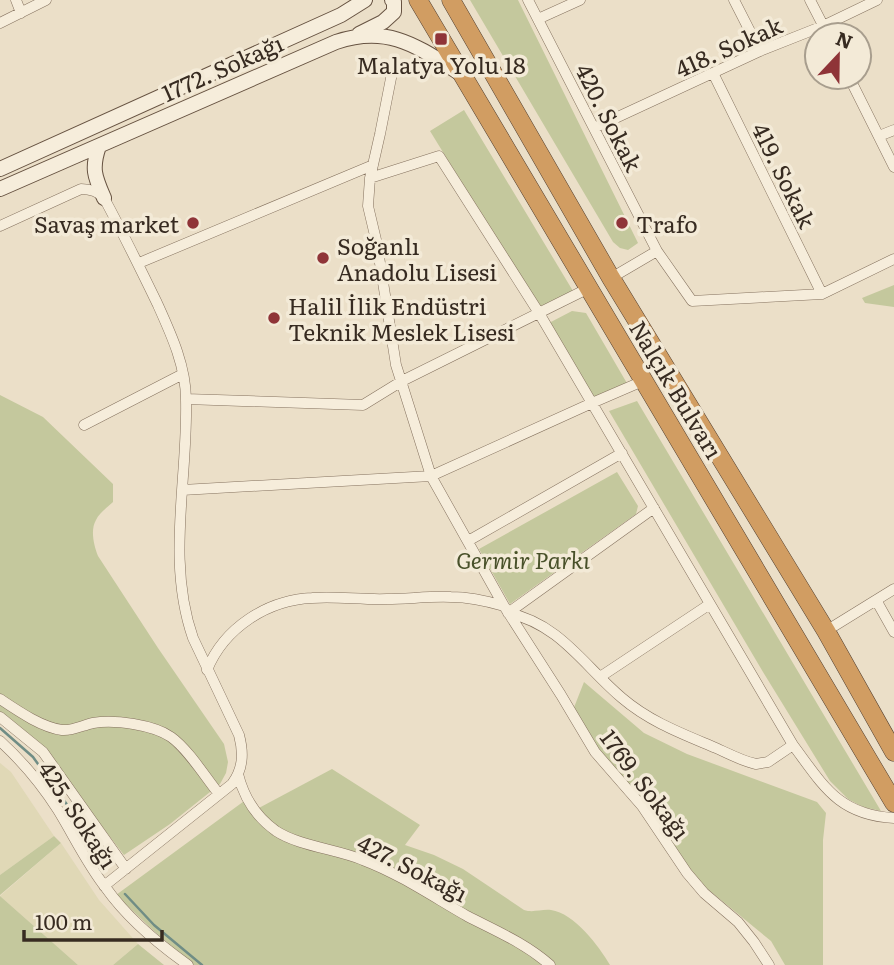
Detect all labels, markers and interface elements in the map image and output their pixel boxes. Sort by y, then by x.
street label: 418. Sokak [669,7,788,85]
north arrow [803,21,873,91]
text: N [832,23,857,55]
street label: 1772. Sokağı [156,25,288,109]
marker: Malatya Yolu 18 [433,31,449,47]
place label: Malatya Yolu 18 [356,47,526,81]
street label: 420. Sokak [568,57,652,178]
street label: 419. Sokak [745,116,826,234]
place label: Savaş market [34,206,180,240]
place label: Trafo [636,206,698,240]
marker: Savaş market [185,215,201,231]
marker: Trafo [614,215,630,231]
place label: Soğanlı Anadolu Lisesi [337,228,497,288]
marker: Soğanlı Anadolu Lisesi [315,250,331,266]
place label: Halil İlik Endüstri Teknik Meslek Lisesi [288,288,515,348]
marker: Halil İlik Endüstri Teknik Meslek Lisesi [266,310,282,326]
street label: Nalçık Bulvarı [622,313,732,465]
park label: Germir Parkı [456,542,590,576]
street label: 1769. Sokağı [593,722,699,847]
street label: 425. Sokağı [32,754,127,875]
street label: 427. Sokağı [352,825,474,909]
scale bar [24,898,163,942]
text: 100 m [35,905,92,936]

